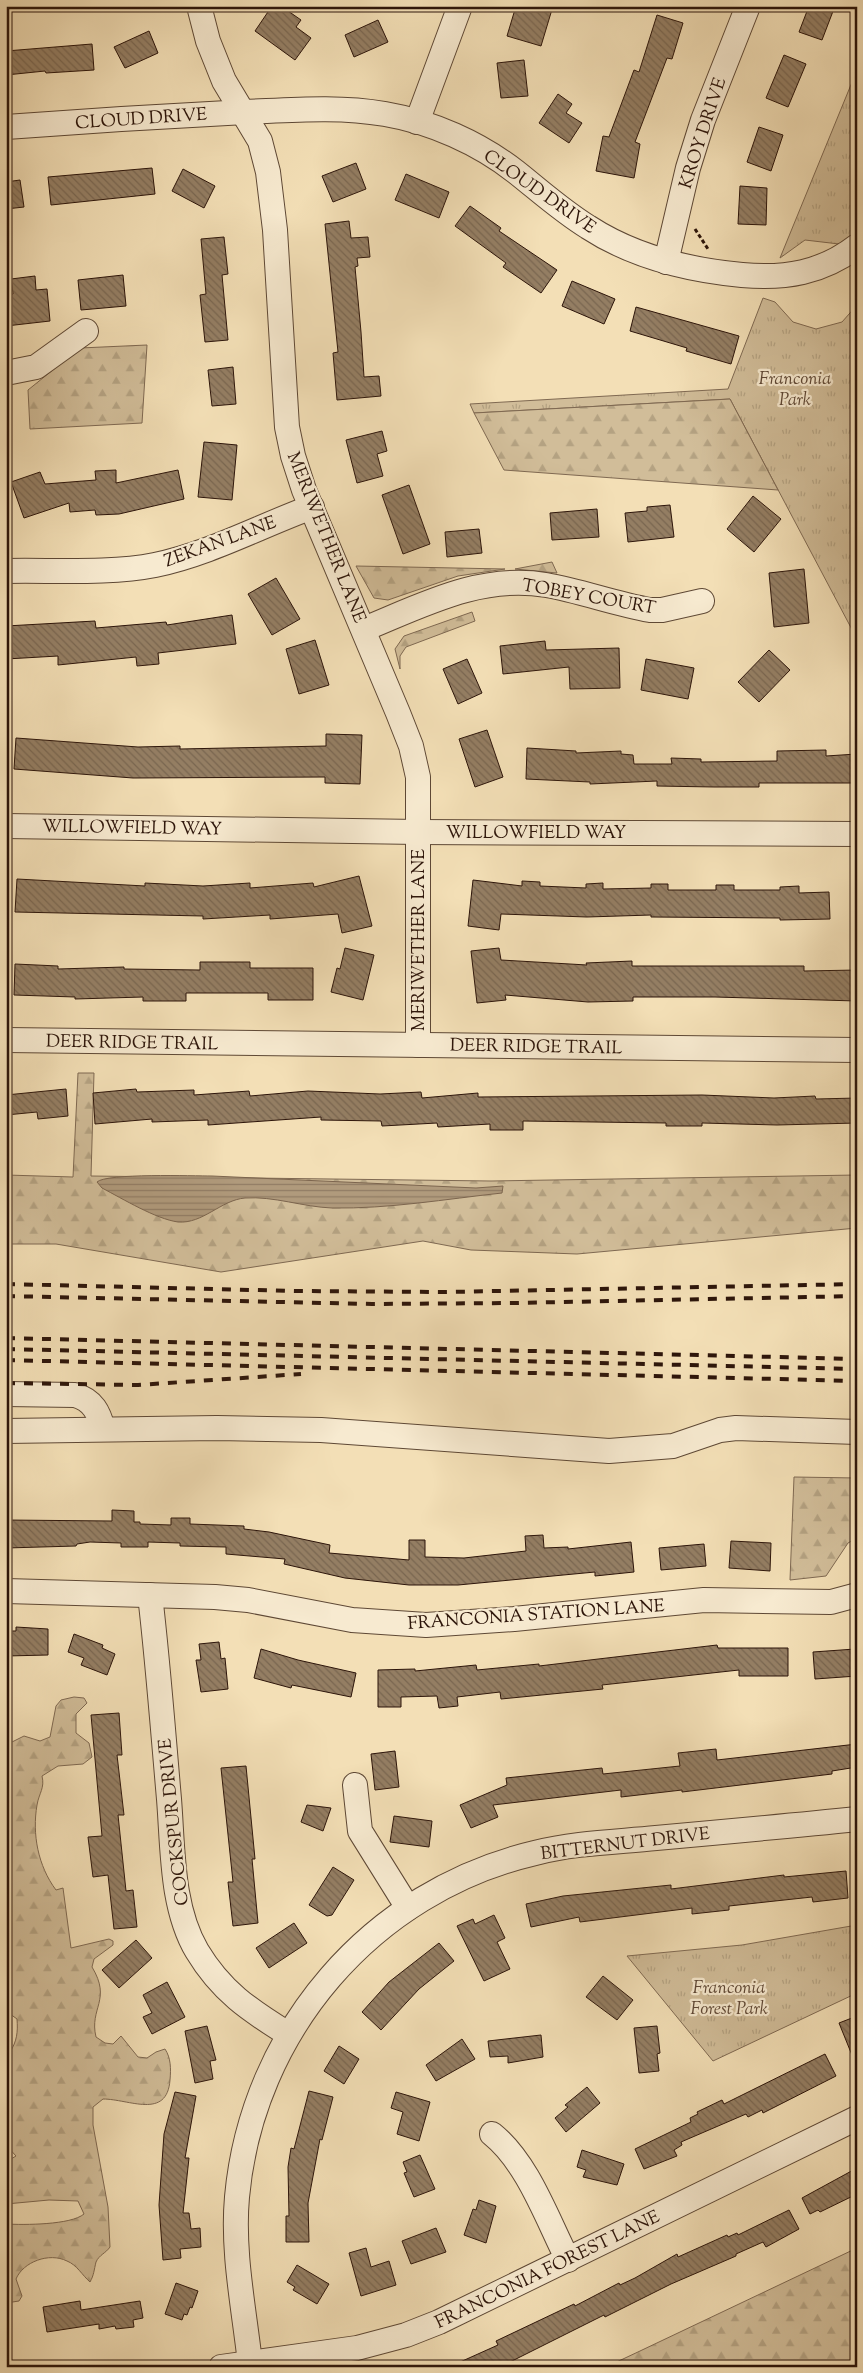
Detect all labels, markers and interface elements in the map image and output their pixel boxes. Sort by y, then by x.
street label: KROY DRIVE [674,75,734,193]
street label: CLOUD DRIVE [74,102,208,138]
street label: CLOUD DRIVE [477,144,600,241]
park label: Franconia Park [759,367,831,414]
street label: MERIWETHER LANE [279,448,371,627]
street label: ZEKAN LANE [161,511,280,575]
street label: TOBEY COURT [520,573,658,623]
street label: WILLOWFIELD WAY [42,814,223,844]
street label: WILLOWFIELD WAY [446,821,626,847]
street label: MERIWETHER LANE [407,849,433,1031]
street label: DEER RIDGE TRAIL [46,1029,218,1059]
street label: DEER RIDGE TRAIL [450,1033,622,1063]
street label: FRANCONIA STATION LANE [407,1594,666,1638]
street label: COCKSPUR DRIVE [153,1737,197,1907]
street label: BITTERNUT DRIVE [539,1822,711,1868]
park label: Franconia Forest Park [690,1976,768,2023]
street label: FRANCONIA FOREST LANE [431,2205,665,2337]

